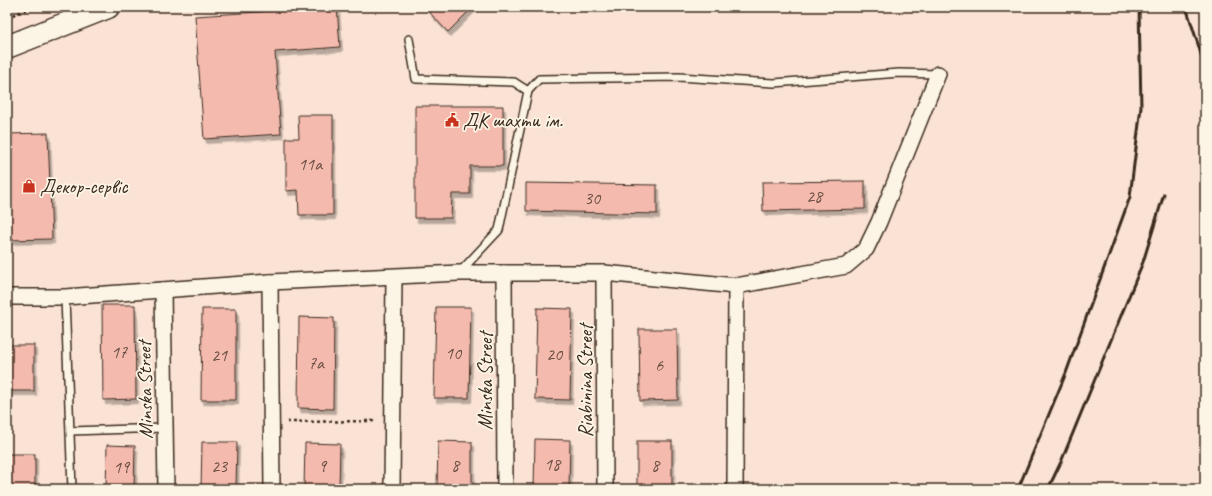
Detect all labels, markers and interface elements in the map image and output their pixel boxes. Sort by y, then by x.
place label: ДК шахти ім. [463,108,563,133]
public building icon: ДК шахти ім. [444,112,460,128]
house number: 11а [298,153,323,175]
place label: Декор-сервіс [40,174,128,199]
shop icon: Декор-сервіс [21,178,37,194]
house number: 28 [806,185,824,207]
house number: 30 [584,187,602,209]
street label: Riabinina Street [573,321,598,438]
street label: Minska Street [473,329,498,430]
street label: Minska Street [132,337,158,439]
house number: 17 [111,341,128,363]
house number: 10 [445,342,463,364]
house number: 20 [546,343,564,365]
house number: 21 [211,344,228,366]
house number: 7а [308,352,325,374]
house number: 6 [655,354,664,376]
house number: 18 [544,453,562,475]
house number: 8 [451,454,461,476]
house number: 8 [651,454,661,476]
house number: 23 [211,455,229,477]
house number: 9 [318,455,328,477]
house number: 19 [113,456,131,478]

